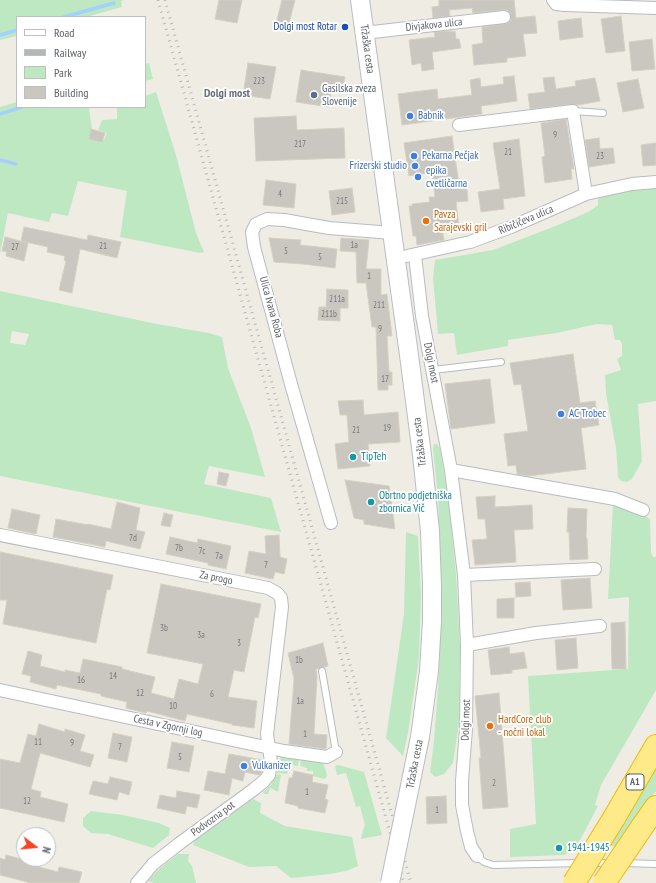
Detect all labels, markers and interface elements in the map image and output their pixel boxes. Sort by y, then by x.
street label: Divjakova ulica [405,15,463,35]
legend [16,16,146,108]
place label: Dolgi most Rotar [273,20,337,34]
marker: Dolgi most Rotar [340,22,350,32]
street label: Tržaška cesta [357,24,377,74]
text: Road [54,25,74,40]
text: Railway [54,45,86,60]
text: Park [54,65,72,80]
house number: 223 [253,76,265,86]
place label: Gasilska zveza Slovenije [322,82,376,108]
text: Building [54,85,89,100]
district label: Dolgi most [204,87,250,101]
marker: Gasilska zveza Slovenije [309,90,319,100]
place label: Babnik [418,109,444,123]
marker: Babnik [405,111,415,121]
house number: 9 [553,130,557,140]
house number: 217 [294,139,306,149]
house number: 21 [504,147,512,157]
place label: Pekarna Pečjak [422,149,478,163]
marker: Pekarna Pečjak [409,151,419,161]
house number: 23 [596,151,604,161]
place label: Frizerski studio [350,159,407,173]
marker: Frizerski studio [410,161,420,171]
place label: epika cvetličarna [426,164,467,190]
marker: epika cvetličarna [413,172,423,182]
house number: 4 [278,189,282,199]
house number: 215 [336,196,348,206]
street label: Ribičičeva ulica [497,203,555,237]
place label: Pavza Sarajevski gril [434,208,487,234]
marker: Pavza Sarajevski gril [421,216,431,226]
house number: 1a [350,240,358,250]
house number: 21 [99,241,107,251]
house number: 27 [11,242,19,252]
house number: 5 [284,246,288,256]
house number: 5 [318,252,322,262]
house number: 1 [367,271,371,281]
street label: Ulica Ivana Roba [256,275,286,339]
house number: 211a [329,294,345,304]
house number: 211 [373,300,385,310]
house number: 211b [321,309,337,319]
house number: 9 [378,324,382,334]
street label: Dolgi most [421,342,441,384]
house number: 17 [381,374,389,384]
place label: AC Trobec [569,407,606,421]
marker: AC Trobec [556,409,566,419]
street label: Tržaška cesta [410,417,430,467]
house number: 19 [383,423,391,433]
house number: 21 [352,425,360,435]
place label: TipTeh [361,450,386,464]
marker: TipTeh [348,452,358,462]
place label: Obrtno podjetniška zbornica Vič [379,489,452,515]
marker: Obrtno podjetniška zbornica Vič [366,497,376,507]
house number: 7d [129,533,137,543]
house number: 7b [175,543,183,553]
house number: 7c [198,546,206,556]
house number: 7a [215,551,223,561]
house number: 7 [264,560,268,570]
street label: Za progo [198,568,234,588]
house number: 3b [160,623,168,633]
house number: 3a [197,630,205,640]
house number: 3 [237,638,241,648]
house number: 1b [295,655,303,665]
house number: 14 [109,671,117,681]
house number: 16 [77,675,85,685]
house number: 12 [136,688,144,698]
house number: 6 [210,689,214,699]
house number: 1a [296,696,304,706]
street label: Dolgi most [459,699,473,741]
house number: 10 [169,701,177,711]
street label: Cesta v Zgornji log [132,712,204,740]
place label: HardCore club - nočni lokal [498,713,551,739]
marker: HardCore club - nočni lokal [485,721,495,731]
house number: 1 [303,729,307,739]
house number: 11 [34,737,42,747]
house number: 9 [70,738,74,748]
street label: Tržaška cesta [404,738,426,790]
house number: 7 [118,742,122,752]
house number: 5 [178,752,182,762]
place label: Vulkanizer [252,759,291,773]
marker: Vulkanizer [239,761,249,771]
road number: A1 [626,774,644,790]
house number: 2 [492,778,496,788]
house number: 1 [305,787,309,797]
house number: 12 [23,796,31,806]
street label: Podvozna pot [188,799,238,839]
house number: 1 [435,805,439,815]
north arrow [16,827,56,867]
place label: 1941-1945 [567,841,610,855]
marker: 1941-1945 [554,843,564,853]
text: N [39,845,54,855]

